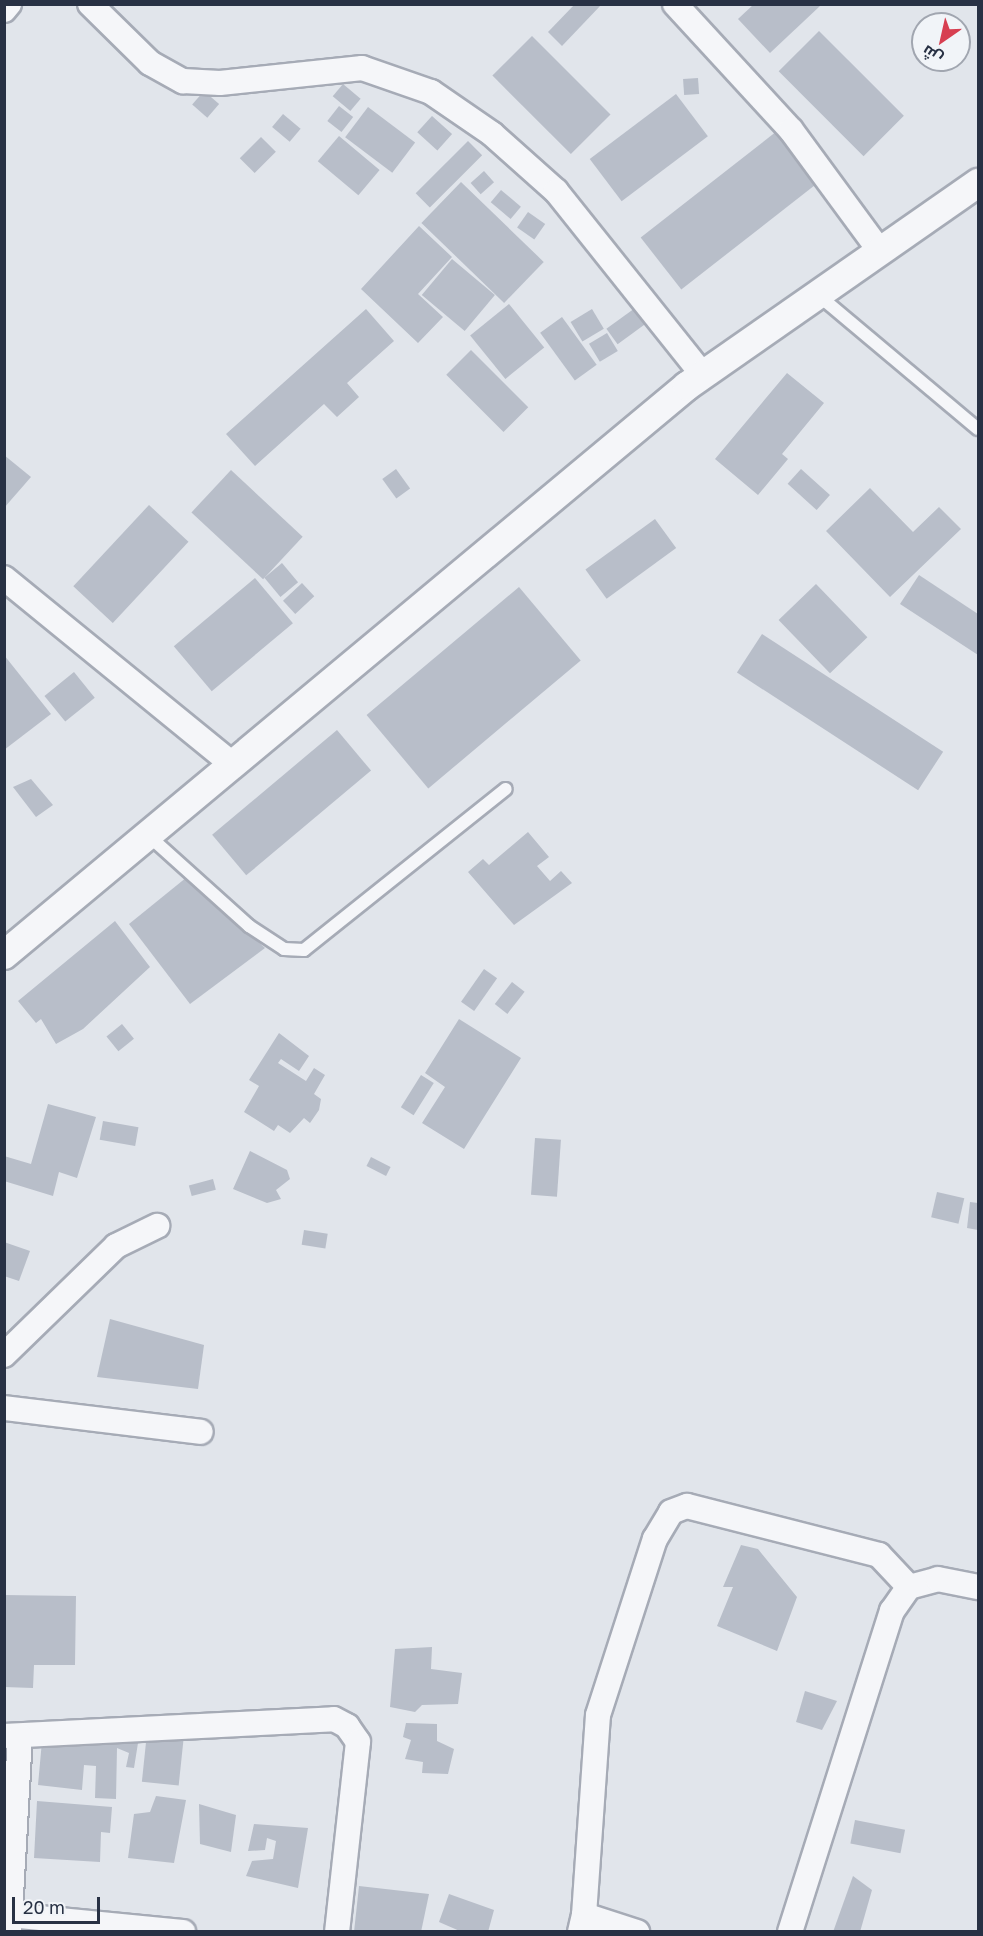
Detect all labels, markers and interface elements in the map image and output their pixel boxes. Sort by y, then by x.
north arrow [911,12,971,72]
text: ش [918,41,946,69]
scale bar [15,1885,104,1923]
text: 20 m [23,1896,65,1918]

